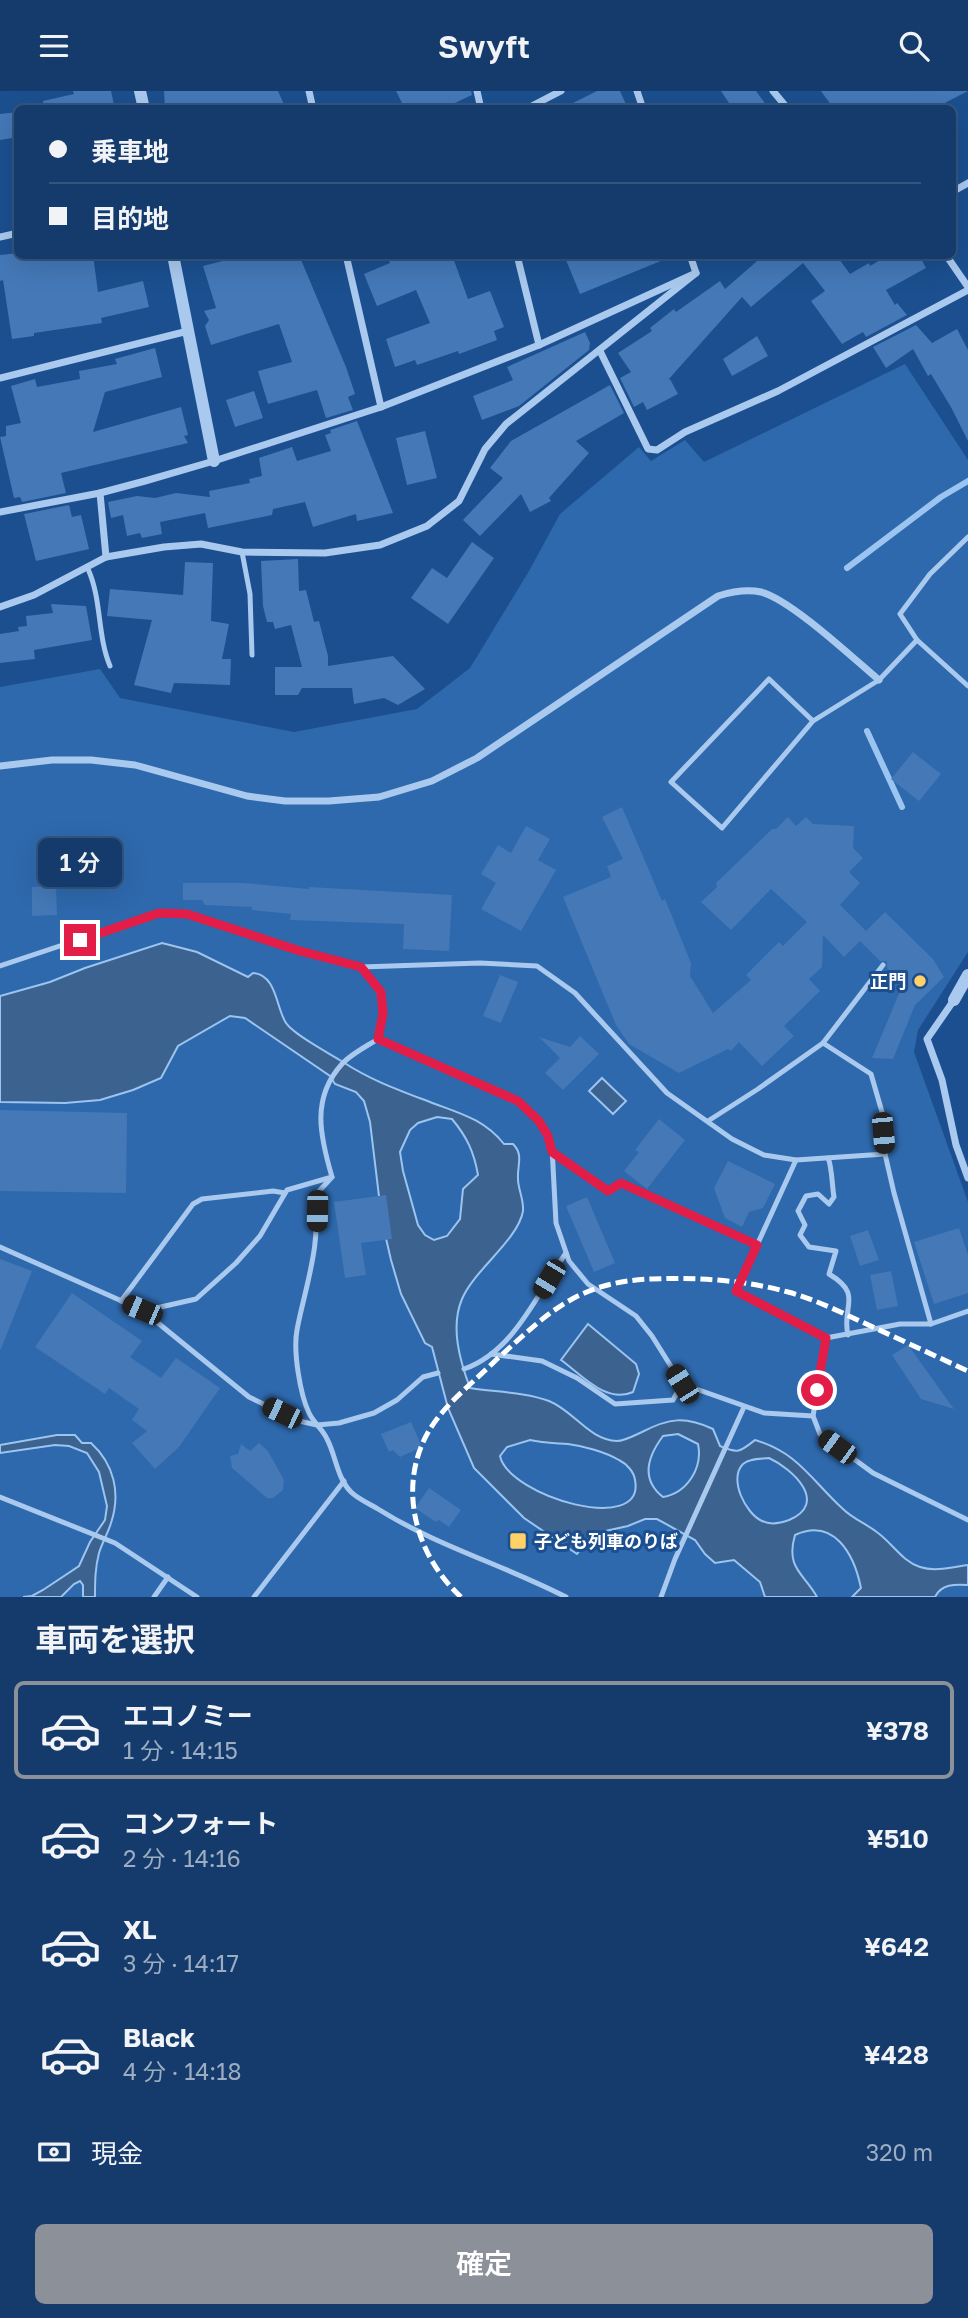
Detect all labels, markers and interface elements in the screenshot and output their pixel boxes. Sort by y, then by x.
icon: menu [35,27,73,65]
text: Swyft [438,27,530,65]
icon: search [895,27,933,65]
text: 乗車地 [91,136,169,167]
text: 目的地 [91,203,169,234]
callout: 1 分 [38,839,122,887]
text: 1 分 [60,848,100,876]
route end [64,924,96,956]
place label: 正門 [870,970,906,992]
marker: 正門 [912,973,928,989]
car [871,1111,896,1155]
car [307,1190,328,1232]
car [530,1256,569,1302]
car [119,1292,166,1328]
car [662,1361,703,1407]
route start [801,1374,833,1406]
car [259,1394,306,1432]
car [814,1426,861,1468]
place label: 子ども列車のりば [534,1530,678,1552]
marker: 子ども列車のりば [508,1531,528,1551]
text: 車両を選択 [35,1620,195,1658]
icon: car [39,1699,102,1762]
text: エコノミー [123,1700,253,1731]
text: ¥378 [866,1715,929,1746]
text: 1 分 · 14:15 [123,1736,238,1764]
icon: car [39,1807,102,1870]
text: コンフォート [123,1808,278,1839]
text: ¥510 [867,1823,929,1854]
text: 2 分 · 14:16 [123,1844,241,1872]
text: XL [123,1914,157,1945]
icon: car [39,1915,102,1978]
text: ¥642 [864,1931,929,1962]
text: 3 分 · 14:17 [123,1949,239,1977]
text: Black [123,2022,195,2053]
icon: car [39,2023,102,2086]
text: ¥428 [864,2039,929,2070]
text: 4 分 · 14:18 [123,2057,241,2085]
icon: cash [35,2133,73,2171]
text: 現金 [91,2138,143,2169]
text: 320 m [866,2138,933,2166]
button: 確定 [35,2224,933,2304]

